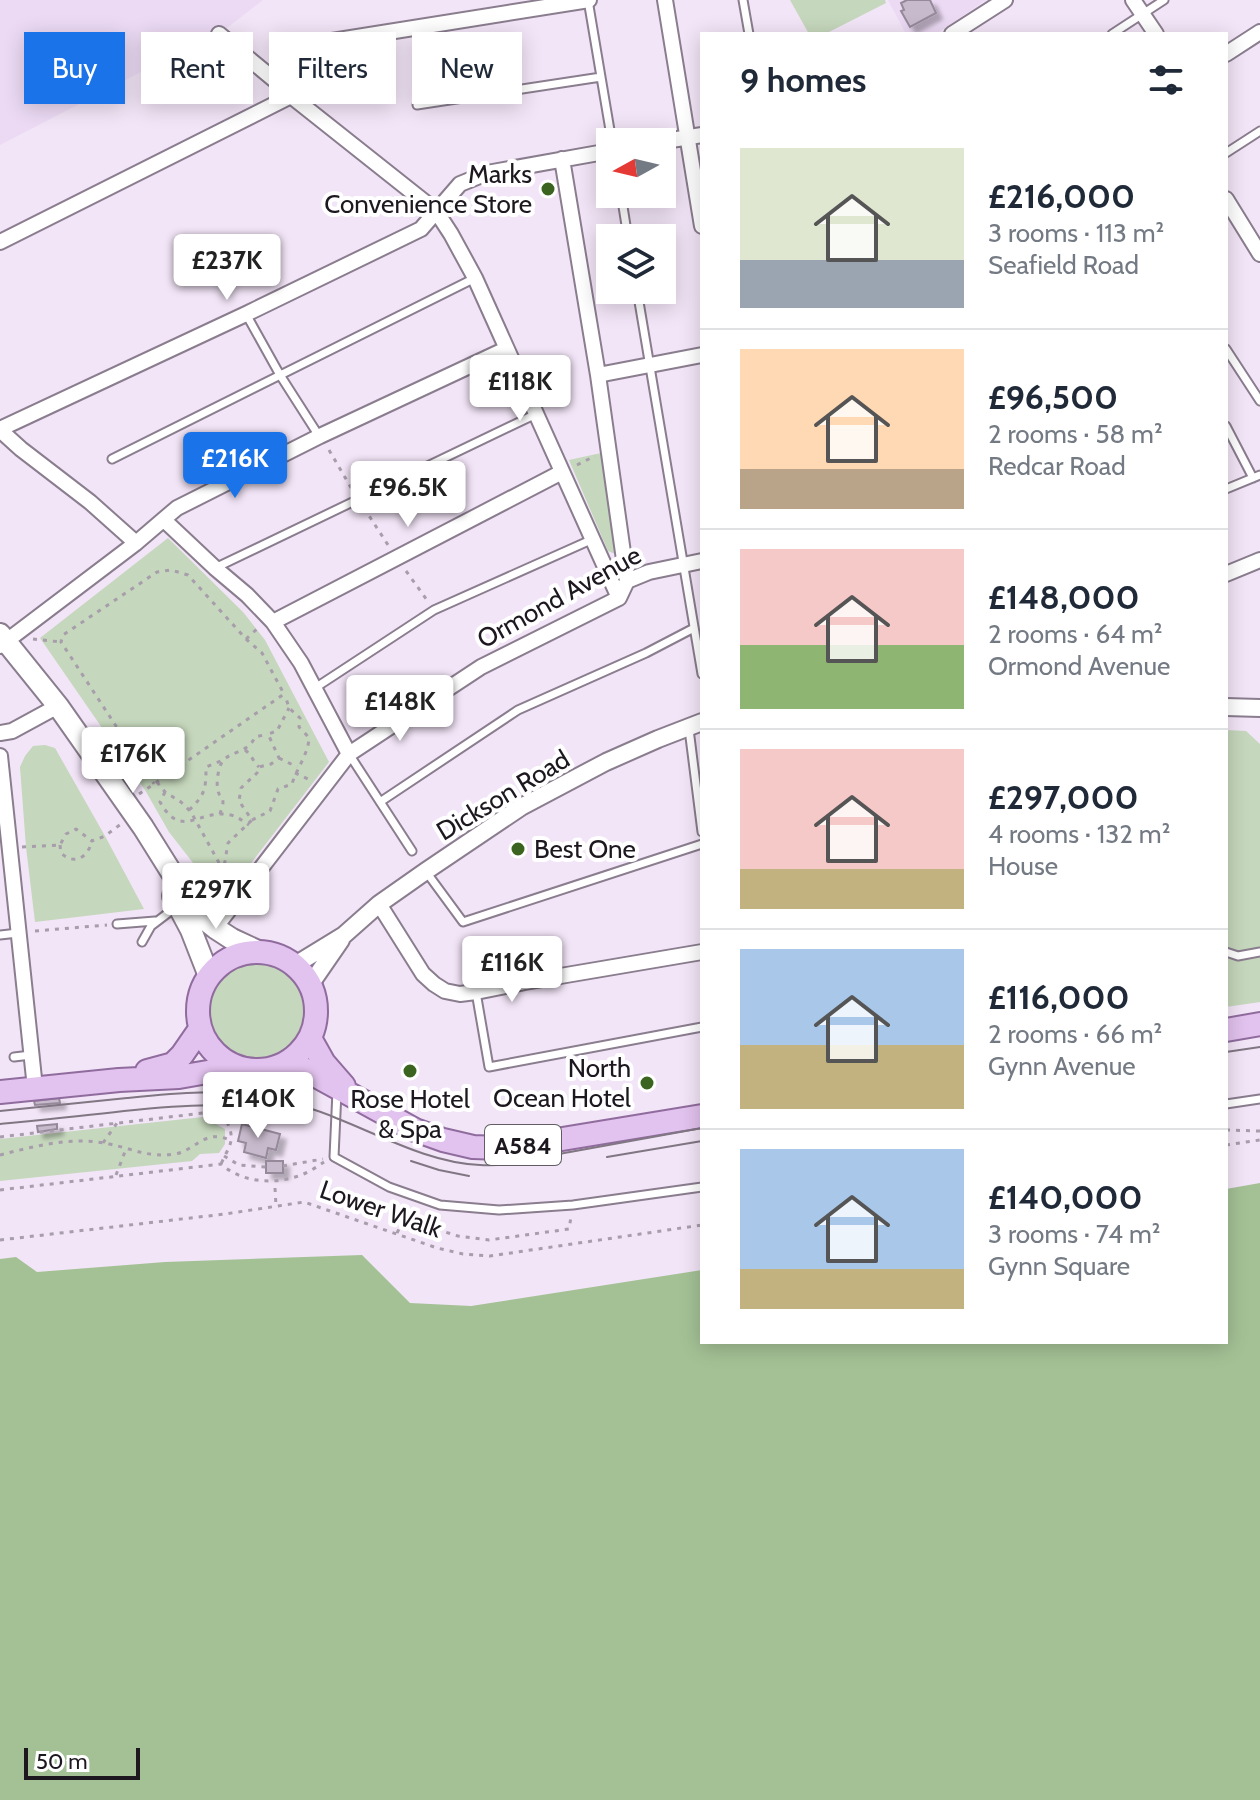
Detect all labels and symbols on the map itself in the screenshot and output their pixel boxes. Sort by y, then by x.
north arrow [596,128,676,208]
place label: Marks Convenience Store [324,158,532,220]
marker: Marks Convenience Store [539,180,557,198]
pin: £237K [171,234,283,302]
pin: £118K [464,355,576,423]
pin: £216K [179,432,291,500]
pin: £96.5K [343,461,473,529]
street label: Ormond Avenue [471,539,647,655]
pin: £148K [344,675,456,743]
pin: £176K [77,727,189,795]
street label: Dickson Road [431,743,575,847]
place label: Best One [534,833,636,865]
marker: Best One [509,840,527,858]
pin: £297K [160,863,272,931]
pin: £116K [456,936,568,1004]
place label: North Ocean Hotel [493,1052,631,1114]
marker: Rose Hotel & Spa [401,1062,419,1080]
pin: £140K [202,1072,314,1140]
marker: North Ocean Hotel [638,1074,656,1092]
place label: Rose Hotel & Spa [350,1083,470,1145]
road number: A584 [485,1125,561,1165]
street label: Lower Walk [316,1173,447,1245]
scale bar [24,1744,140,1780]

